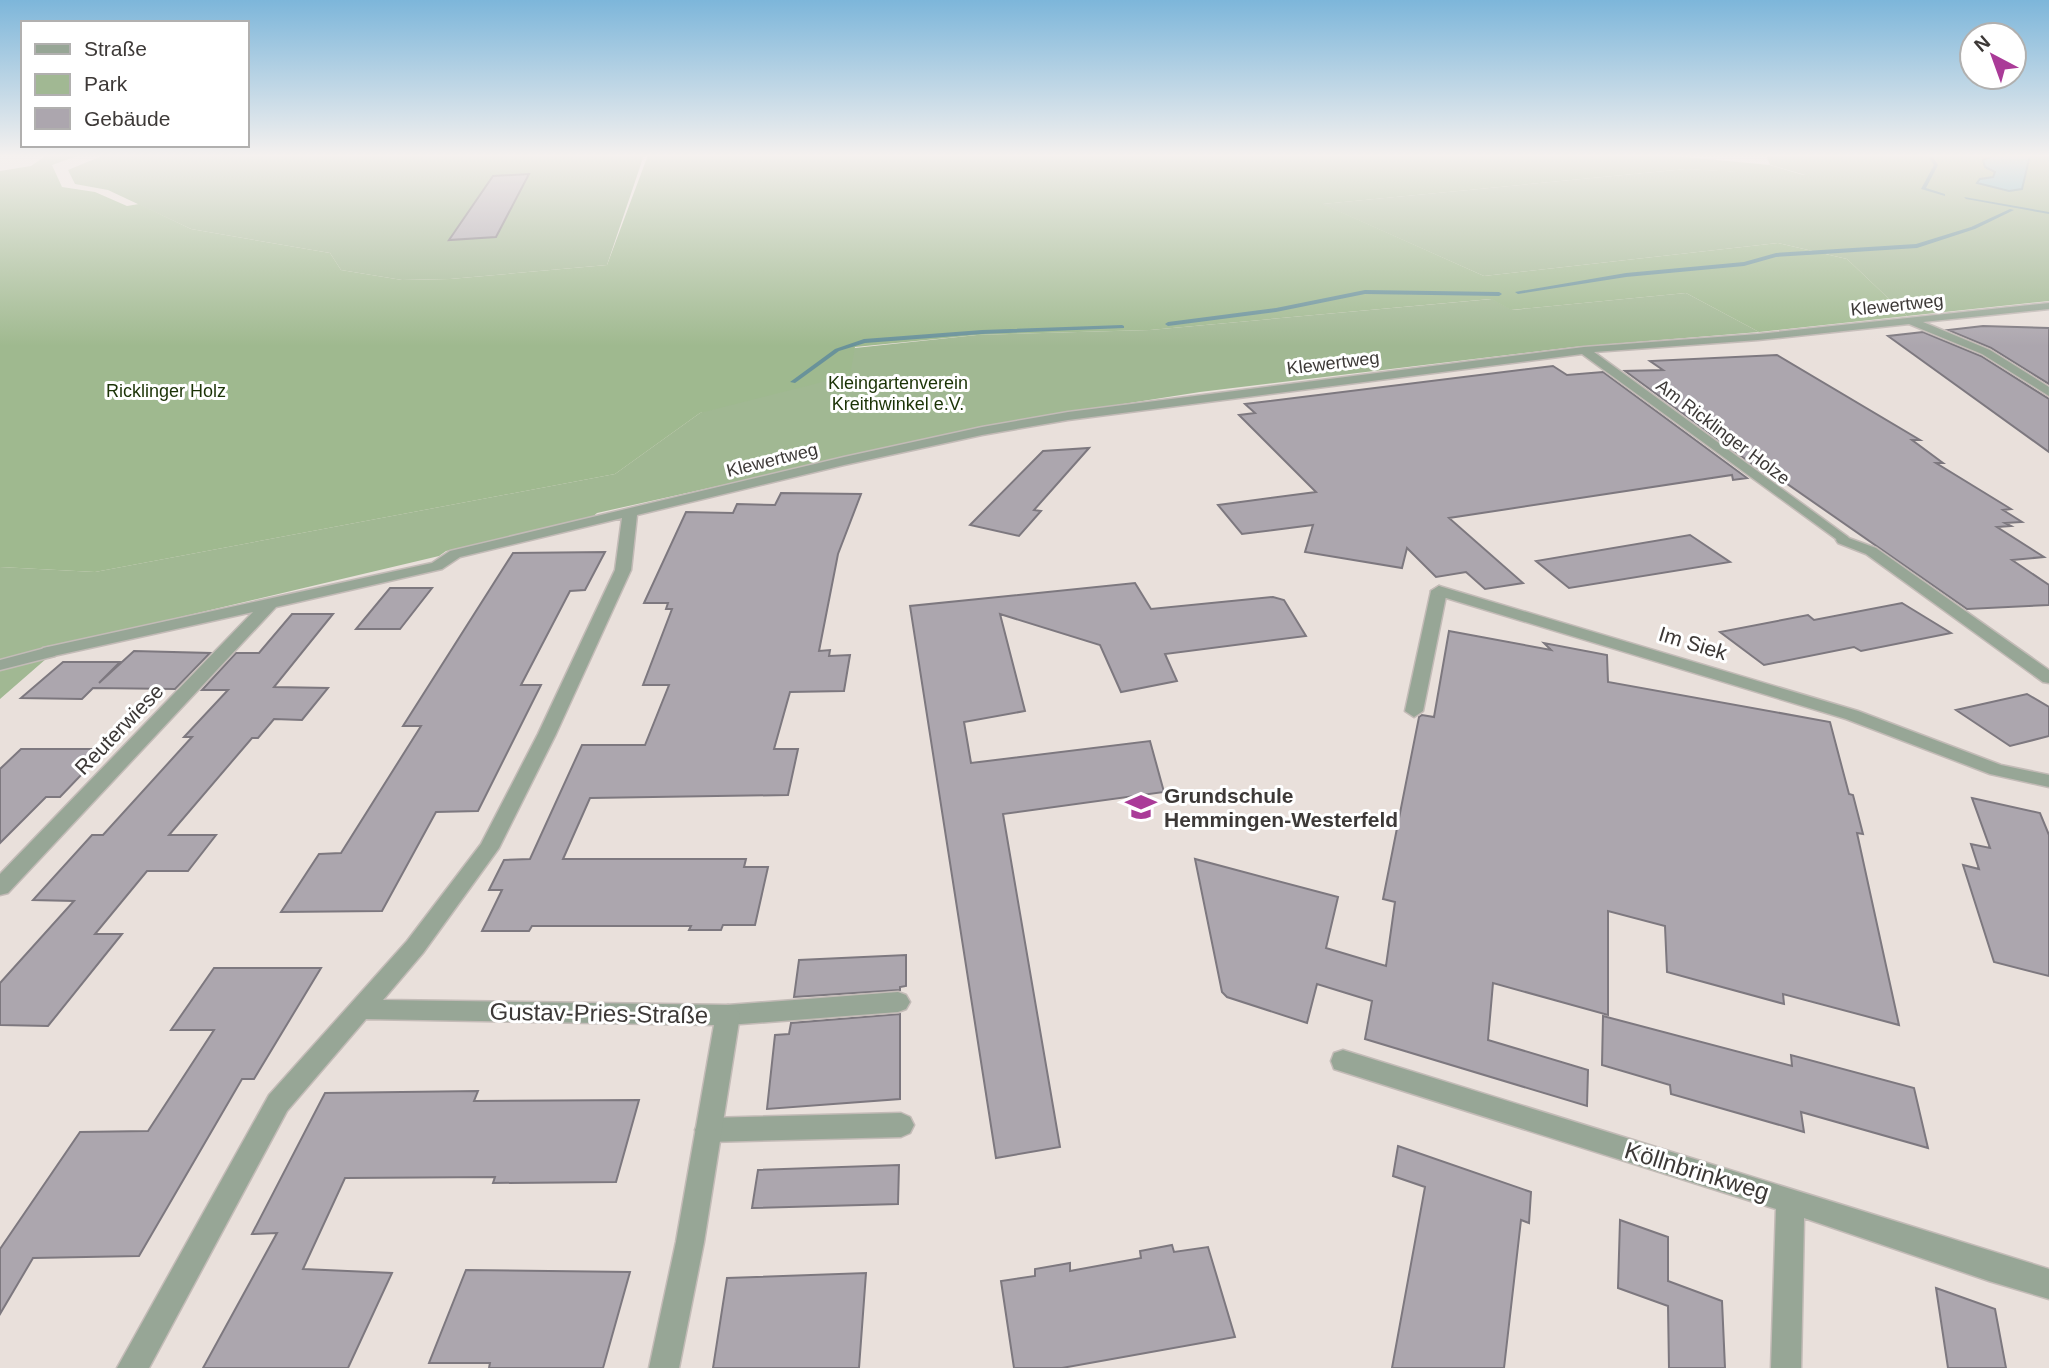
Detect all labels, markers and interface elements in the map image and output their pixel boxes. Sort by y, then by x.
legend [21,21,248,147]
north arrow [1958,21,2028,91]
text: N [1970,31,1994,56]
text: Straße [84,37,147,60]
text: Park [84,72,128,95]
text: Gebäude [84,107,170,130]
street label: Klewertweg [1850,290,1944,320]
street label: Klewertweg [1286,347,1380,379]
park label: Kleingartenverein Kreithwinkel e.V. [828,373,968,414]
street label: Am Ricklinger Holze [1652,375,1794,489]
park label: Ricklinger Holz [106,381,226,401]
street label: Klewertweg [724,439,820,481]
street label: Im Siek [1656,622,1730,664]
street label: Reuterwiese [70,679,168,779]
place label: Grundschule Hemmingen-Westerfeld [1164,784,1398,831]
school or university icon: Grundschule Hemmingen-Westerfeld [1124,790,1158,824]
street label: Gustav-Pries-Straße [489,998,709,1028]
street label: Köllnbrinkweg [1622,1136,1772,1206]

